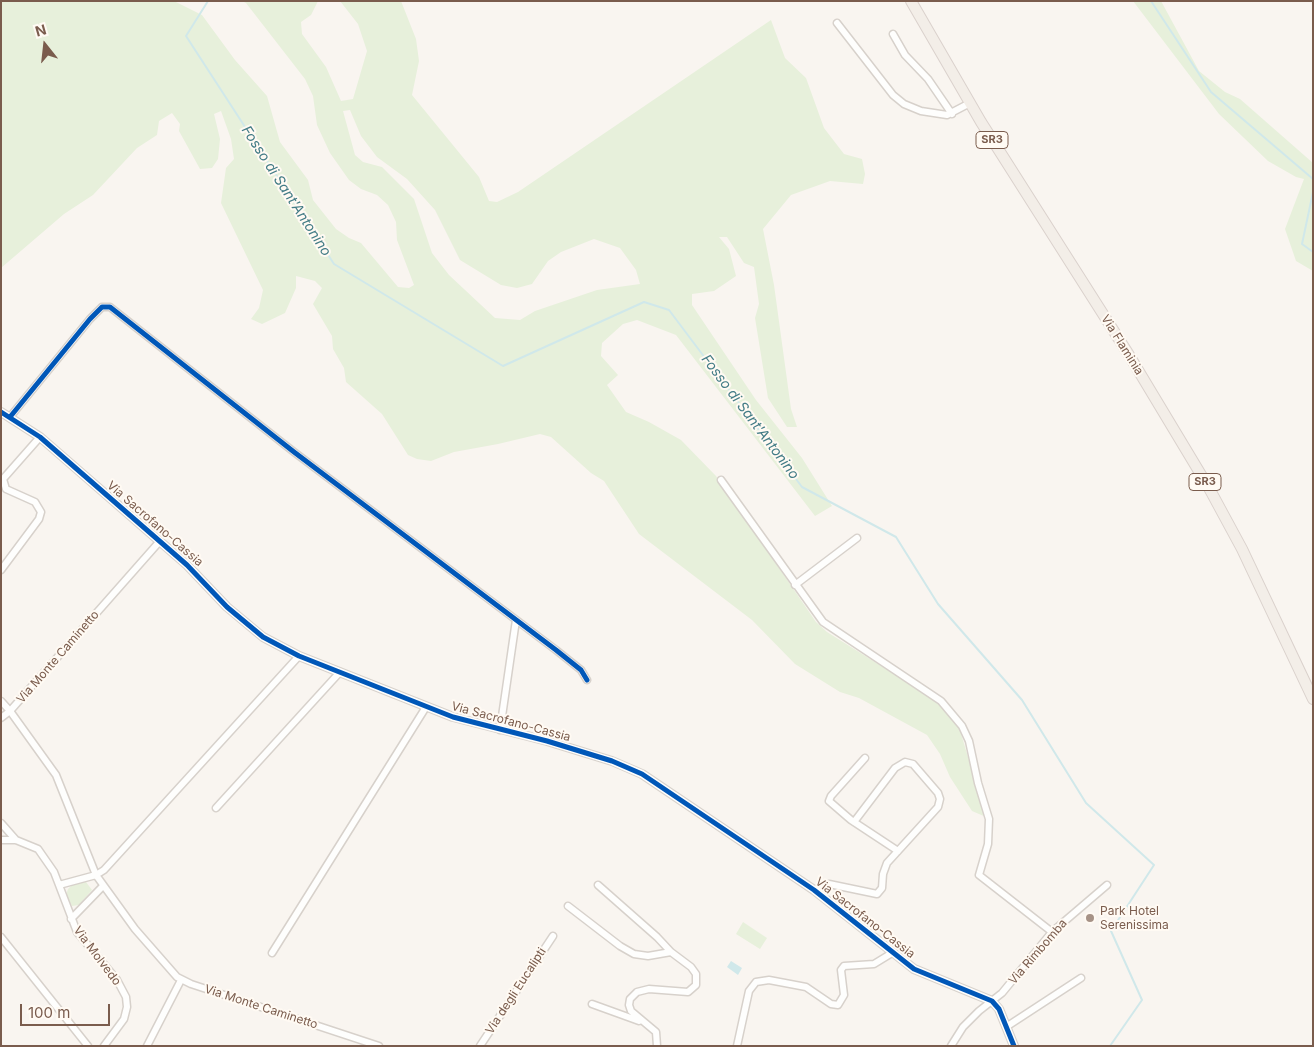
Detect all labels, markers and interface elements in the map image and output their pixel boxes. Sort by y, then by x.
north arrow [20,20,70,70]
text: N [33,20,48,40]
water label: Fosso di Sant'Antonino [238,123,334,259]
road number: SR3 [976,132,1008,148]
street label: Via Flaminia [1098,312,1146,378]
water label: Fosso di Sant'Antonino [698,351,802,483]
road number: SR3 [1189,474,1221,491]
street label: Via Sacrofano-Cassia [104,478,206,570]
street label: Via Monte Caminetto [14,608,102,706]
street label: Via Sacrofano-Cassia [450,699,572,745]
street label: Via Sacrofano-Cassia [812,875,918,961]
place label: Park Hotel Serenissima [1100,904,1169,932]
marker: Park Hotel Serenissima [1084,912,1096,924]
street label: Via Rimbomba [1006,916,1070,988]
street label: Via Molvedo [70,924,124,988]
street label: Via degli Eucalipti [483,945,549,1037]
street label: Via Monte Caminetto [203,982,319,1032]
scale bar [22,994,112,1026]
text: 100 m [28,1003,70,1022]

